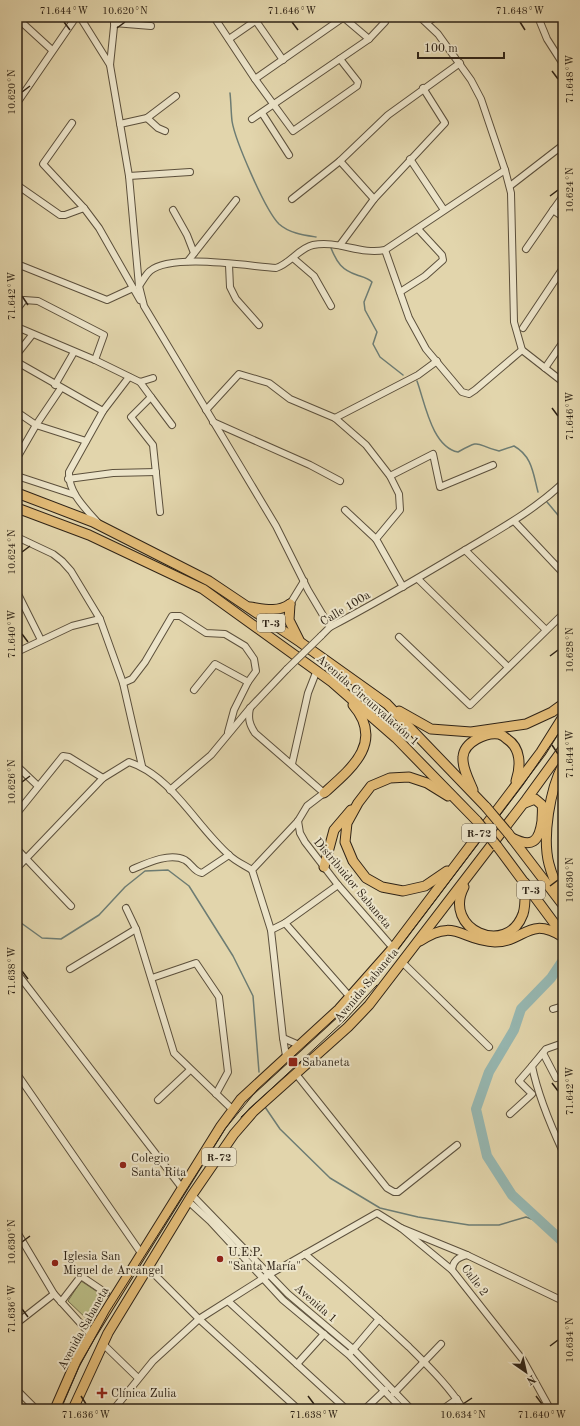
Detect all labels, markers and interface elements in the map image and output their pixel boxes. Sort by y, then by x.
text: 71.644°W [40,6,88,16]
text: 10.620°N [102,6,148,16]
text: 71.646°W [268,6,316,16]
text: 71.648°W [496,6,544,16]
scale bar [418,34,504,60]
text: 100 m [424,43,458,55]
text: 71.648°W [565,55,575,103]
text: 10.620°N [7,69,17,115]
text: 10.624°N [565,167,575,213]
text: 71.642°W [7,272,17,320]
text: 71.646°W [565,392,575,440]
text: 10.624°N [7,529,17,575]
street label: Calle 100a [318,589,373,628]
text: 71.640°W [7,610,17,658]
road number: T-3 [257,614,285,632]
text: 10.628°N [565,627,575,673]
street label: Avenida Circunvalación 1 [314,653,421,748]
text: 71.644°W [565,730,575,778]
text: 10.626°N [7,759,17,805]
road number: R-72 [462,824,496,842]
street label: Distribuidor Sabaneta [311,836,394,931]
text: 10.630°N [565,857,575,903]
road number: T-3 [517,881,545,899]
street label: Avenida Sabaneta [332,946,401,1025]
text: 71.638°W [7,947,17,995]
marker: Sabaneta [287,1056,299,1068]
place label: Sabaneta [302,1057,350,1069]
text: 71.642°W [565,1067,575,1115]
road number: R-72 [202,1148,236,1166]
place label: Colegio Santa Rita [131,1153,186,1179]
marker: Colegio Santa Rita [118,1160,128,1170]
text: 10.630°N [7,1219,17,1265]
place label: U.E.P. "Santa María" [228,1247,301,1273]
place label: Iglesia San Miguel de Arcangel [63,1251,163,1277]
marker: U.E.P. "Santa María" [215,1254,225,1264]
marker: Iglesia San Miguel de Arcangel [50,1258,60,1268]
street label: Calle 2 [458,1262,490,1299]
street label: Avenida 1 [292,1282,339,1325]
text: 71.636°W [7,1285,17,1333]
street label: Avenida Sabaneta [56,1285,112,1372]
text: 10.634°N [565,1317,575,1363]
north arrow [506,1352,546,1392]
text: N [524,1372,537,1386]
marker: Clínica Zulia [96,1387,108,1399]
place label: Clínica Zulia [111,1388,176,1400]
text: 71.636°W [62,1410,110,1420]
text: 71.638°W [290,1410,338,1420]
text: 10.634°N [440,1410,486,1420]
text: 71.640°W [518,1410,566,1420]

